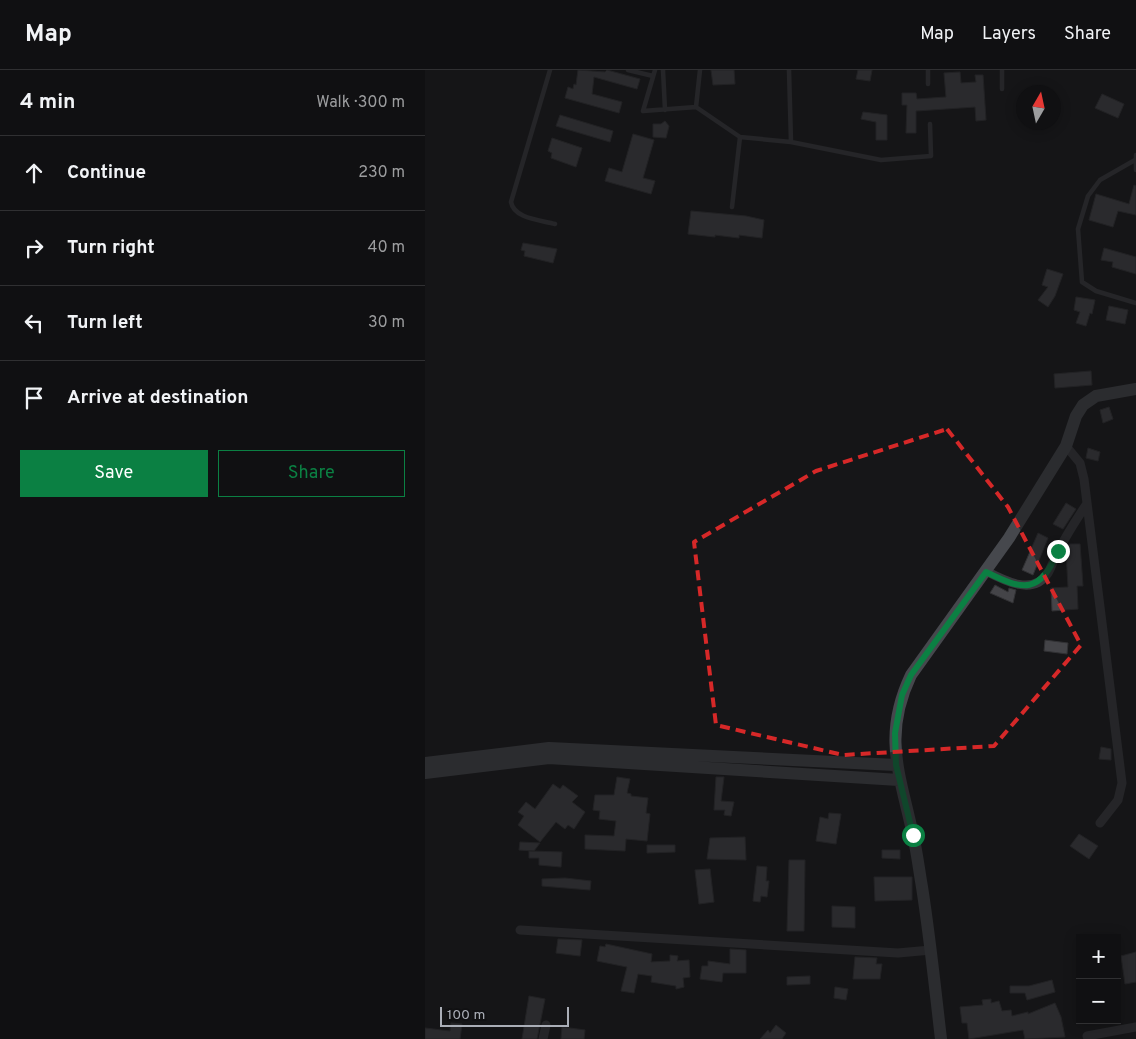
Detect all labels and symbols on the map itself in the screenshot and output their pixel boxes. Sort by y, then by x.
north arrow [1016,85,1061,130]
route end [1047,540,1070,563]
route start [902,824,925,847]
scale bar [440,1004,569,1027]

